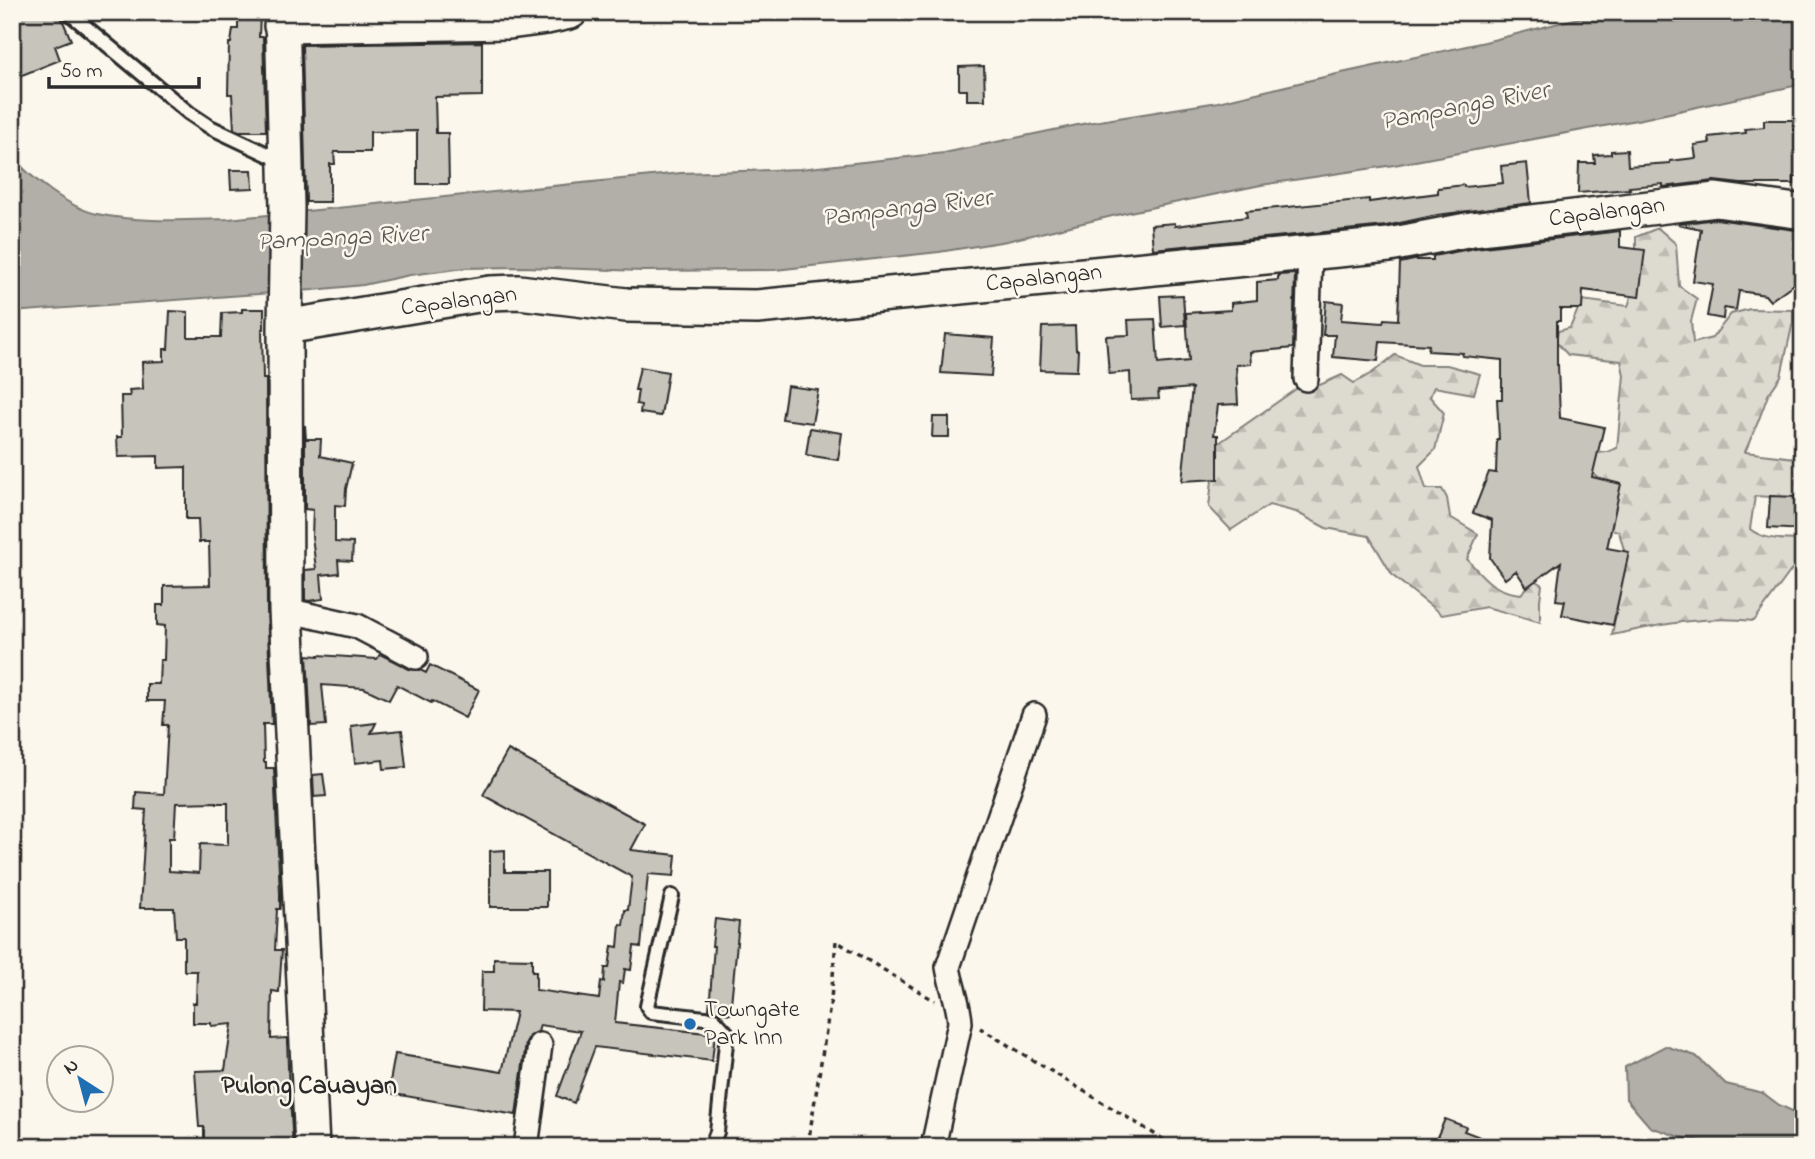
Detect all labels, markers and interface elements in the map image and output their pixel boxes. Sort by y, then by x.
scale bar [49,46,200,90]
text: 50 m [60,57,103,87]
water label: Pampanga River [1378,72,1555,142]
water label: Pampanga River [820,179,997,238]
street label: Capalangan [1547,189,1667,237]
water label: Pampanga River [256,215,431,262]
street label: Capalangan [984,256,1104,302]
street label: Capalangan [399,278,519,326]
place label: Towngate Park Inn [704,993,800,1056]
marker: Towngate Park Inn [682,1016,698,1032]
north arrow [46,1044,116,1114]
text: N [58,1052,85,1082]
district label: Pulong Cauayan [221,1068,397,1107]

